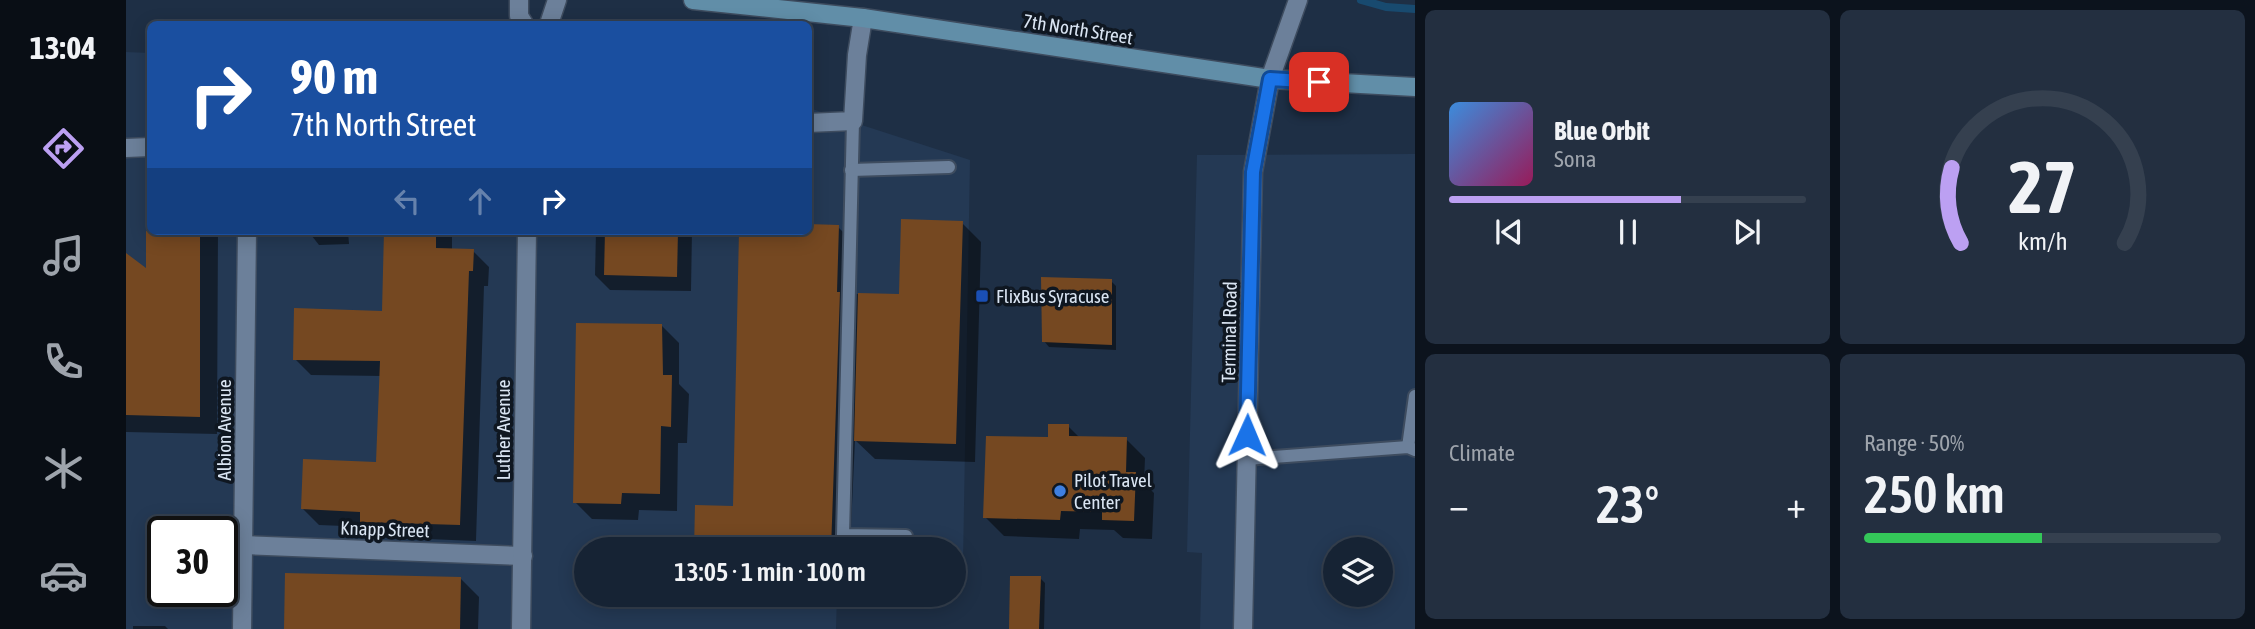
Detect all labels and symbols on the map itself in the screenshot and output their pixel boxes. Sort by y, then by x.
street label: 7th North Street [1022,9,1134,49]
pin [1289,52,1349,112]
street label: Terminal Road [1217,281,1241,383]
place label: FlixBus Syracuse [996,285,1109,307]
marker: FlixBus Syracuse [974,288,990,304]
street label: Albion Avenue [213,379,235,481]
street label: Luther Avenue [492,380,514,480]
position arrow [1210,398,1284,472]
place label: Pilot Travel Center [1074,469,1152,513]
marker: Pilot Travel Center [1052,483,1068,499]
speed limit sign: 30 [147,516,238,607]
street label: Knapp Street [340,516,430,542]

